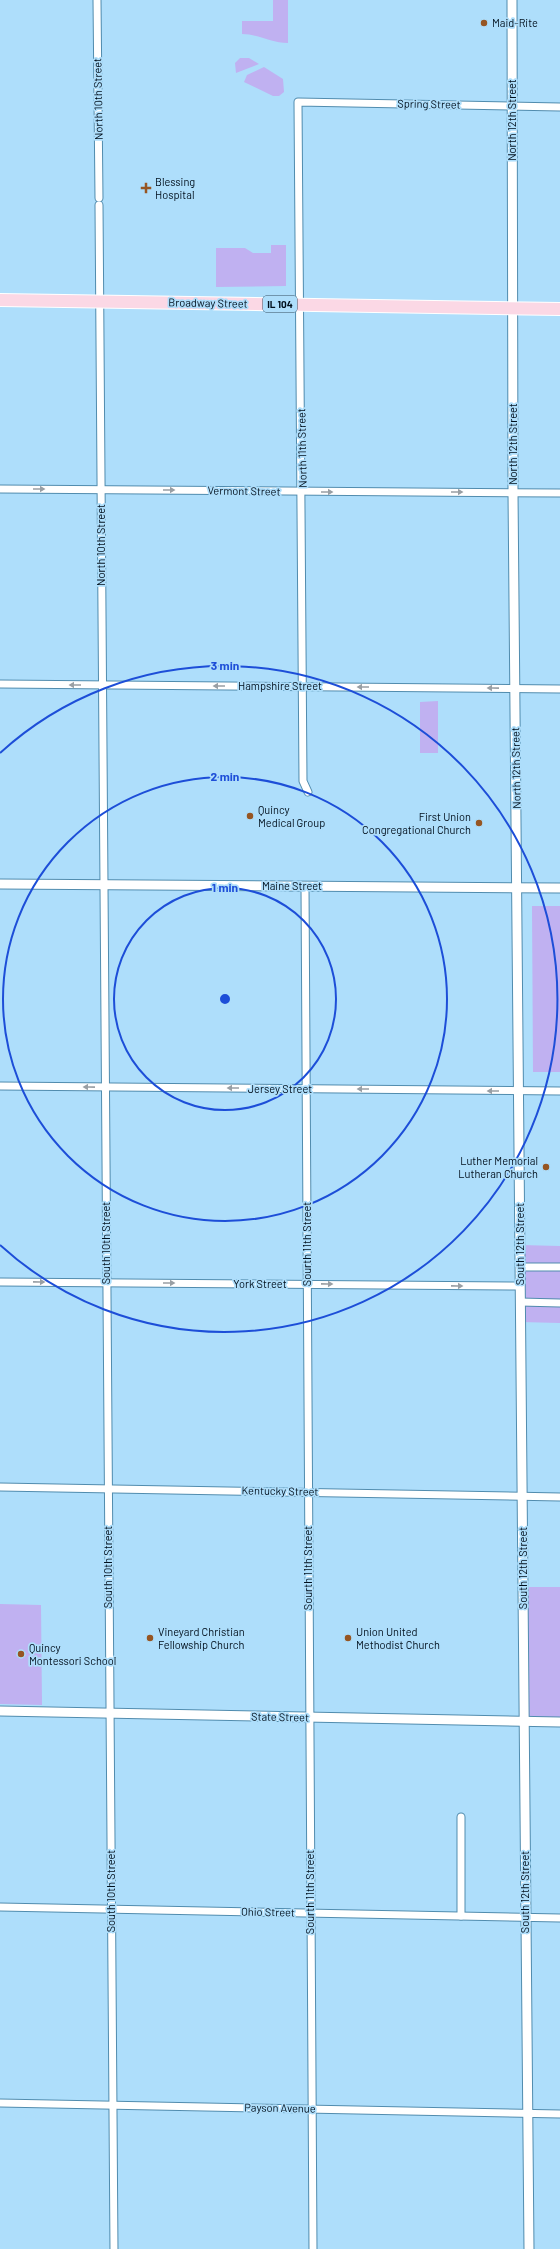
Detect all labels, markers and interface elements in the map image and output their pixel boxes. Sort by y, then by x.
place label: Maid-Rite [492,16,538,29]
marker: Maid-Rite [479,18,489,28]
street label: North 10th Street [90,58,105,140]
street label: North 12th Street [505,79,518,161]
street label: Spring Street [397,96,461,111]
place label: Blessing Hospital [155,175,195,201]
marker: Blessing Hospital [140,182,152,194]
street label: Broadway Street [168,295,248,310]
road number: IL 104 [263,296,297,312]
street label: North 12th Street [506,403,519,485]
street label: North 11th Street [294,408,309,488]
street label: Vermont Street [207,483,281,498]
one-way arrow [33,486,46,492]
one-way arrow [163,487,176,493]
one-way arrow [321,489,334,495]
one-way arrow [451,489,464,495]
street label: North 10th Street [94,504,107,586]
text: 3 min [211,658,239,672]
street label: Hampshire Street [238,679,322,692]
one-way arrow [68,682,81,688]
one-way arrow [212,683,225,689]
one-way arrow [356,684,369,690]
one-way arrow [486,685,499,691]
street label: North 12th Street [508,727,523,809]
text: 2 min [211,769,239,783]
place label: Quincy Medical Group [258,803,325,829]
place label: First Union Congregational Church [362,810,471,836]
marker: Quincy Medical Group [245,811,255,821]
marker: First Union Congregational Church [474,818,484,828]
street label: Maine Street [262,879,322,892]
text: 1 min [212,880,238,894]
centre of rings [218,992,232,1006]
street label: Jersey Street [248,1082,312,1095]
one-way arrow [82,1084,95,1090]
one-way arrow [226,1085,239,1091]
one-way arrow [357,1086,369,1093]
one-way arrow [486,1088,499,1094]
place label: Luther Memorial Lutheran Church [458,1154,538,1180]
marker: Luther Memorial Lutheran Church [541,1162,551,1172]
street label: South 10th Street [99,1202,112,1284]
street label: Sourth 11th Street [300,1202,313,1286]
street label: South 12th Street [513,1203,526,1285]
street label: York Street [233,1277,287,1290]
one-way arrow [33,1279,46,1285]
one-way arrow [163,1280,176,1286]
one-way arrow [321,1281,334,1287]
one-way arrow [451,1283,464,1289]
street label: Kentucky Street [242,1483,319,1498]
street label: South 10th Street [101,1526,114,1608]
street label: Sourth 11th Street [301,1526,314,1610]
street label: South 12th Street [516,1527,529,1609]
place label: Vineyard Christian Fellowship Church [158,1625,245,1651]
place label: Union United Methodist Church [356,1625,440,1651]
marker: Vineyard Christian Fellowship Church [145,1633,155,1643]
marker: Union United Methodist Church [343,1633,353,1643]
place label: Quincy Montessori School [29,1641,116,1667]
marker: Quincy Montessori School [16,1649,26,1659]
street label: State Street [251,1709,309,1724]
street label: South 10th Street [104,1850,117,1932]
street label: Sourth 11th Street [303,1850,316,1934]
street label: South 12th Street [518,1851,531,1933]
street label: Ohio Street [241,1905,295,1918]
street label: Payson Avenue [244,2100,316,2115]

